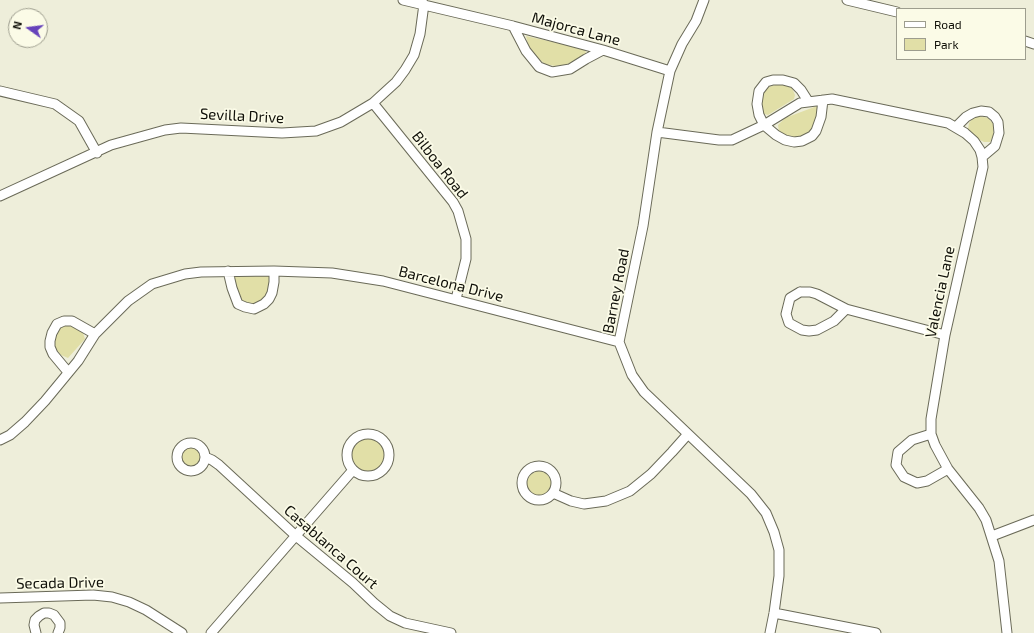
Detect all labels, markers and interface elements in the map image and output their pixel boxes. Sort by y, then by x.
north arrow [8,8,48,48]
legend [896,8,1026,60]
street label: Majorca Lane [530,9,622,49]
text: Road [934,17,962,31]
text: N [10,20,24,31]
text: Park [934,37,959,51]
street label: Sevilla Drive [199,105,285,127]
street label: Bilboa Road [408,128,472,202]
street label: Valencia Lane [921,244,959,340]
street label: Barney Road [599,247,633,335]
street label: Barcelona Drive [397,262,505,306]
street label: Casablanca Court [280,501,382,593]
street label: Secada Drive [16,573,104,593]

